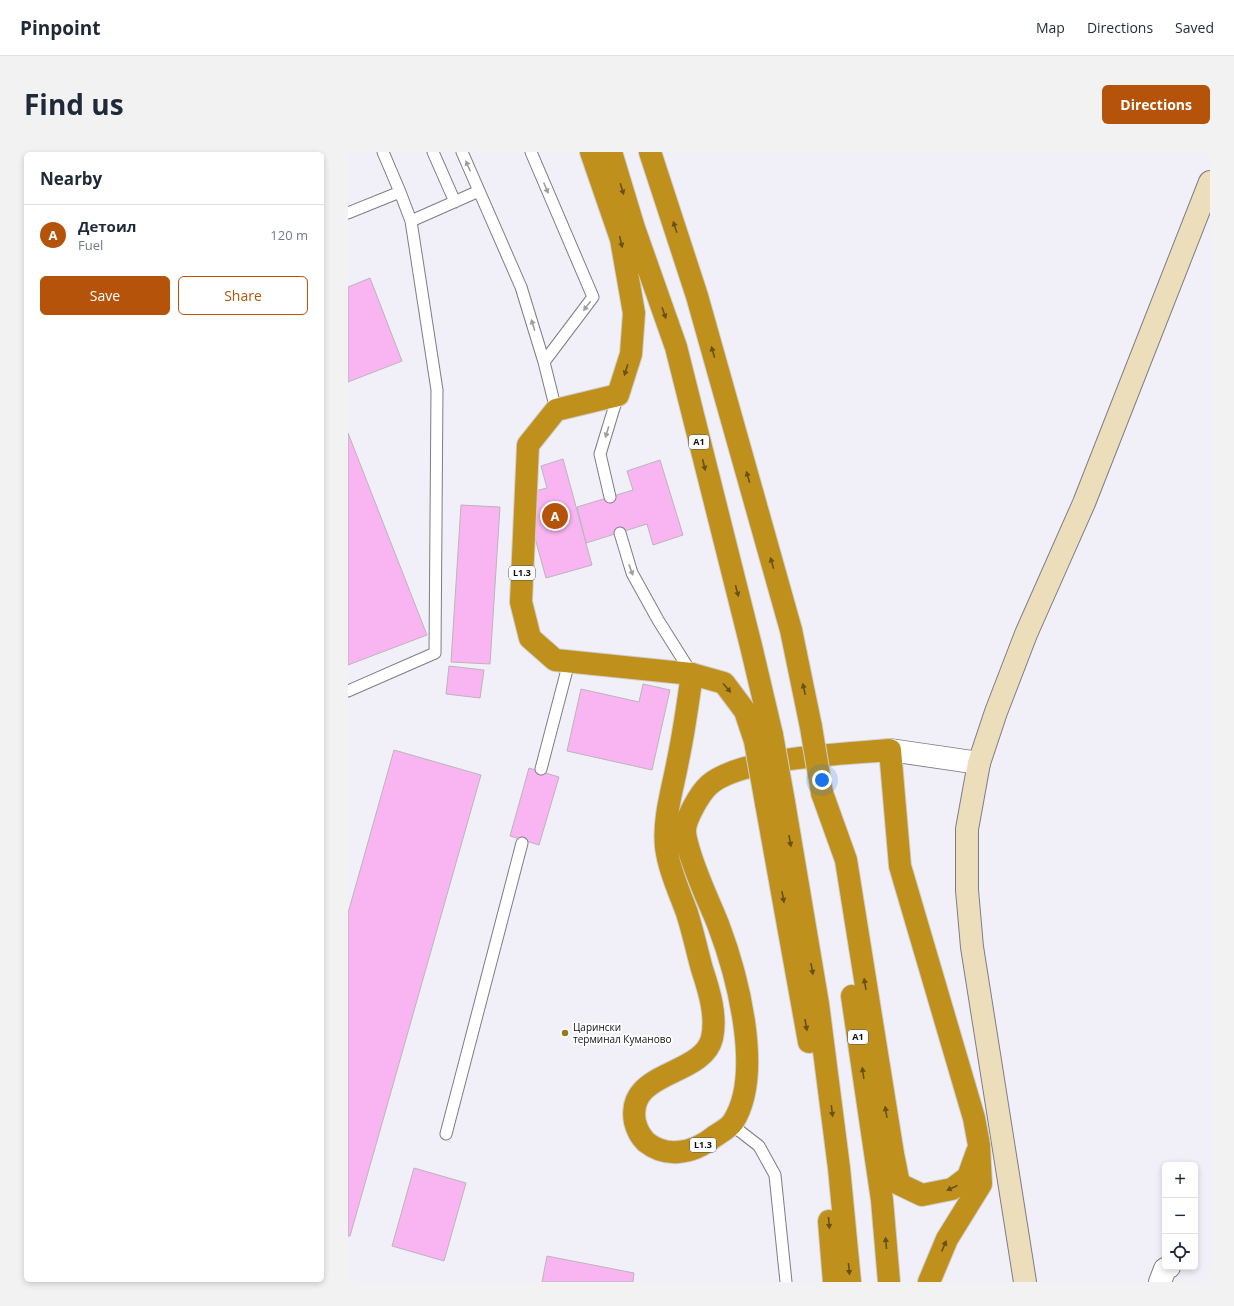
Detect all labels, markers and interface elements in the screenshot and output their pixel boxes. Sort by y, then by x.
text: Pinpoint [20,15,101,41]
text: Map [1036,18,1065,37]
text: Directions [1087,18,1153,37]
text: Saved [1175,18,1214,37]
text: Find us [24,85,124,123]
button: Directions [1102,85,1210,124]
one-way arrow [465,160,471,172]
text: Nearby [40,167,102,190]
one-way arrow [543,182,549,193]
one-way arrow [619,184,625,196]
text: Детоил [78,216,136,236]
one-way arrow [672,221,678,233]
text: A [49,226,57,244]
text: 120 m [270,226,308,244]
text: Fuel [78,236,103,254]
one-way arrow [619,236,625,248]
button: Save [40,276,170,315]
button: Share [178,276,308,315]
one-way arrow [583,300,591,311]
one-way arrow [661,307,667,319]
one-way arrow [530,319,536,331]
one-way arrow [710,346,716,358]
one-way arrow [623,364,629,376]
one-way arrow [604,426,610,438]
road number: A1 [689,435,709,449]
one-way arrow [702,459,708,471]
one-way arrow [745,471,751,483]
pin: A [542,501,568,531]
one-way arrow [769,557,775,569]
one-way arrow [629,564,635,576]
road number: L1.3 [509,566,535,580]
one-way arrow [734,585,740,597]
one-way arrow [723,683,732,694]
one-way arrow [800,683,806,695]
your location [812,770,832,790]
one-way arrow [788,835,794,847]
one-way arrow [780,891,786,903]
one-way arrow [809,963,815,975]
one-way arrow [862,978,868,990]
one-way arrow [803,1019,809,1031]
place label: Царински терминал Куманово [573,1020,671,1046]
marker: Царински терминал Куманово [560,1028,570,1038]
road number: A1 [848,1030,868,1044]
one-way arrow [860,1067,866,1079]
one-way arrow [829,1105,835,1117]
one-way arrow [883,1106,889,1118]
road number: L1.3 [690,1138,716,1152]
map controls [1162,1162,1198,1270]
button: + [1162,1162,1198,1198]
one-way arrow [946,1184,958,1191]
button: − [1162,1198,1198,1234]
one-way arrow [826,1217,833,1229]
button: locate [1162,1234,1198,1270]
one-way arrow [882,1237,889,1249]
one-way arrow [941,1240,947,1252]
one-way arrow [845,1263,852,1275]

